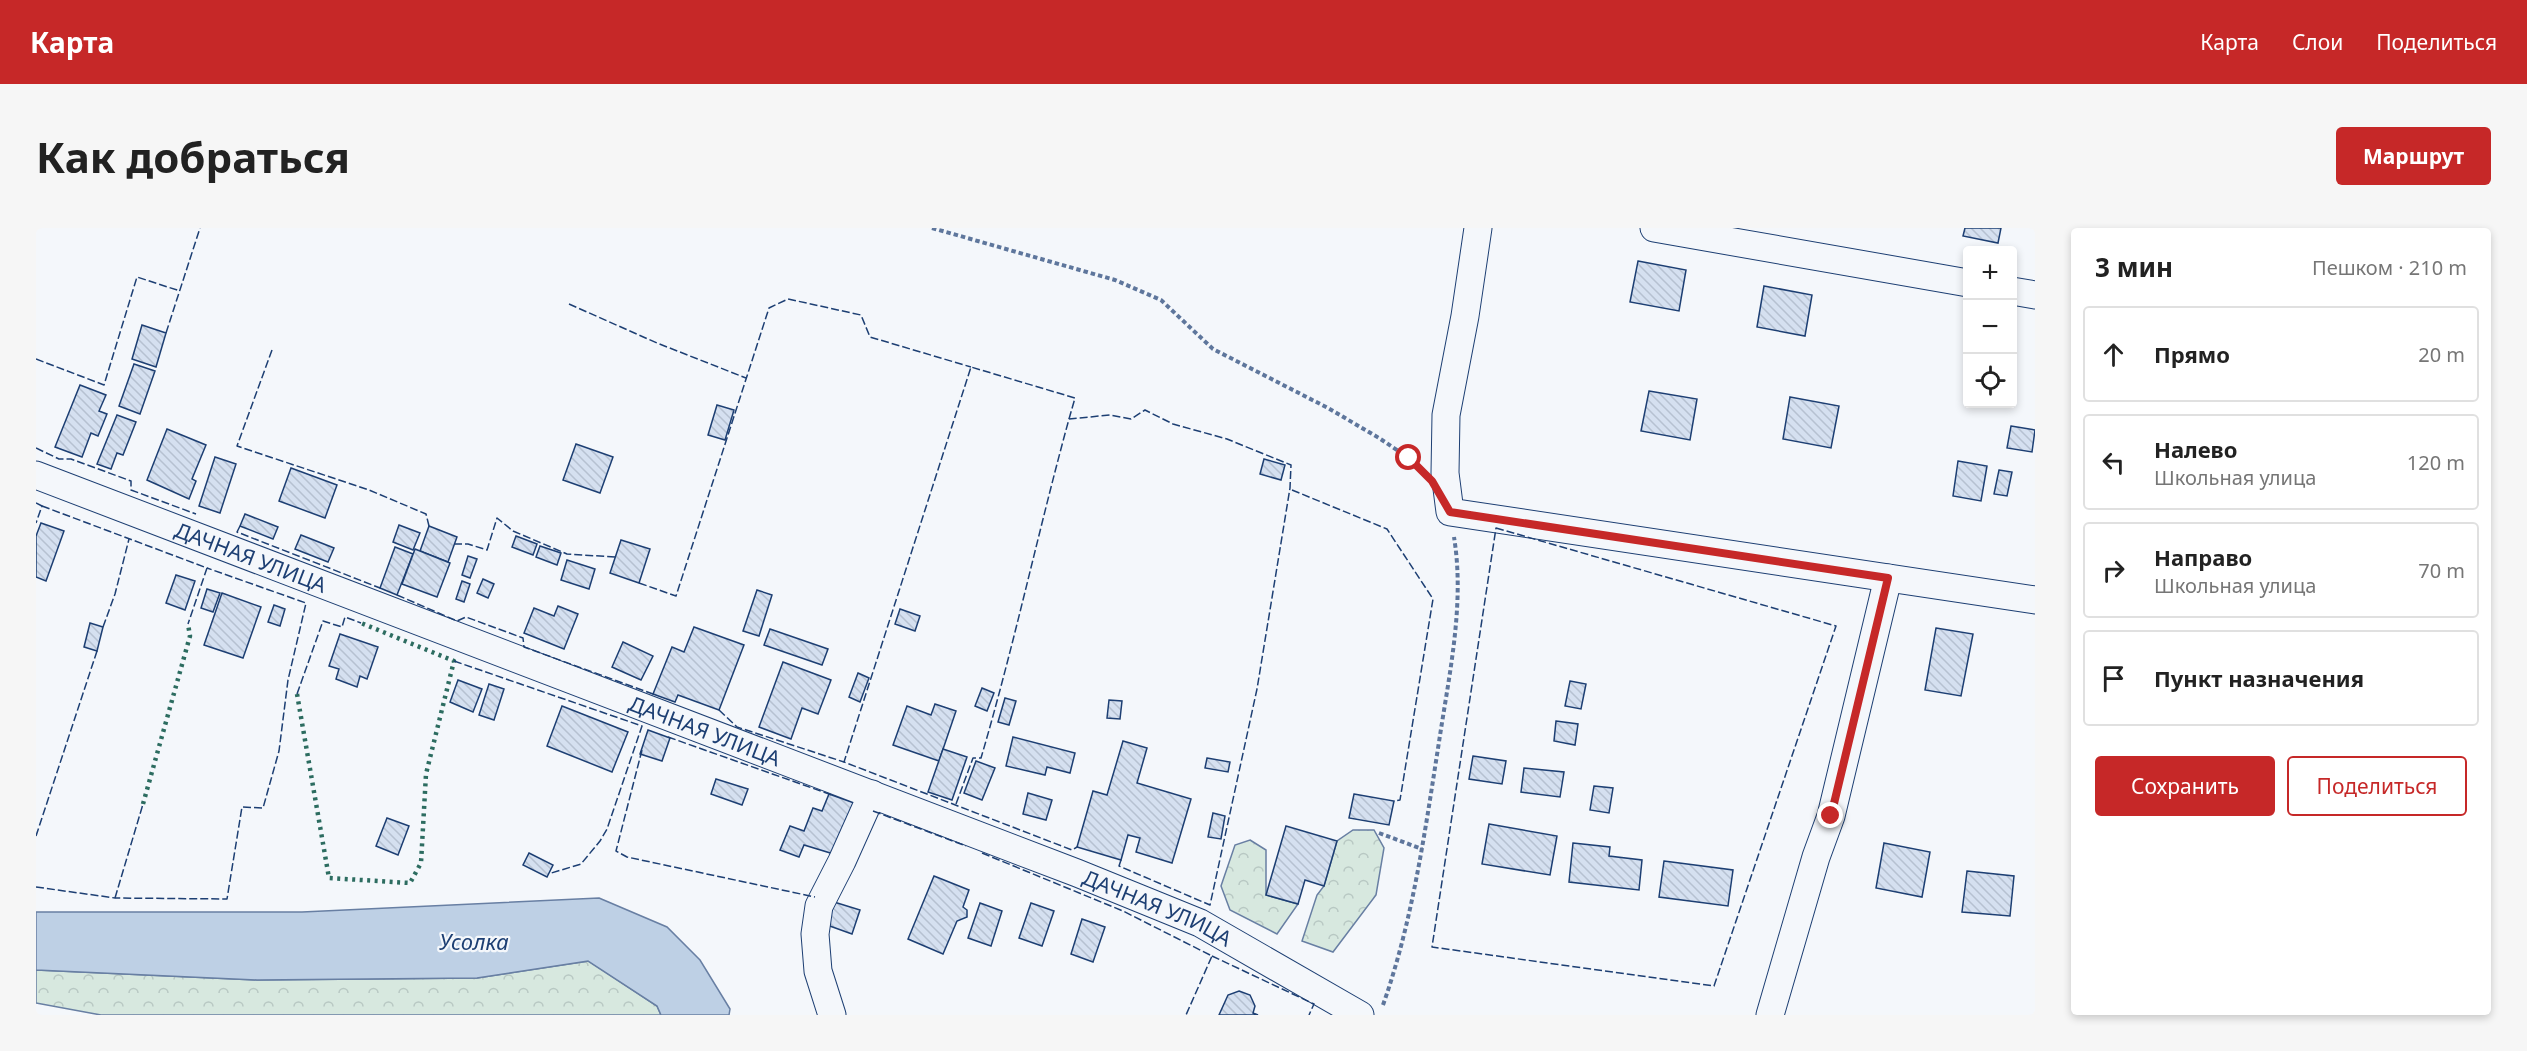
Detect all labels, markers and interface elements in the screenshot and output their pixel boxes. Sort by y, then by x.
text: Карта [30,23,114,61]
text: Карта [2200,28,2259,56]
text: Слои [2292,28,2343,56]
text: Поделиться [2376,28,2497,56]
button: Маршрут [2336,127,2491,185]
text: Как добраться [36,128,350,185]
map controls [1963,246,2017,408]
button: + [1963,246,2017,300]
text: 3 мин [2095,249,2173,285]
text: Пешком · 210 m [2312,254,2467,281]
button: − [1963,300,2017,354]
icon: ahead [2097,338,2130,371]
text: Прямо [2154,339,2230,369]
text: 20 m [2418,341,2465,368]
button: locate [1963,354,2017,408]
text: Налево [2154,434,2237,464]
route start [1395,444,1421,470]
icon: left [2097,446,2130,479]
text: 120 m [2407,449,2465,476]
text: Школьная улица [2154,464,2316,491]
street label: ДАЧНАЯ УЛИЦА [171,515,331,599]
text: Направо [2154,542,2252,572]
icon: right [2097,554,2130,587]
text: 70 m [2418,557,2465,584]
text: Школьная улица [2154,572,2316,599]
icon: arrive [2097,662,2130,695]
text: Пункт назначения [2154,663,2364,693]
street label: ДАЧНАЯ УЛИЦА [625,689,785,773]
button: Сохранить [2095,756,2275,816]
button: Поделиться [2287,756,2467,816]
route end [1817,802,1843,828]
street label: ДАЧНАЯ УЛИЦА [1079,863,1238,953]
water label: Усолка [439,926,509,956]

